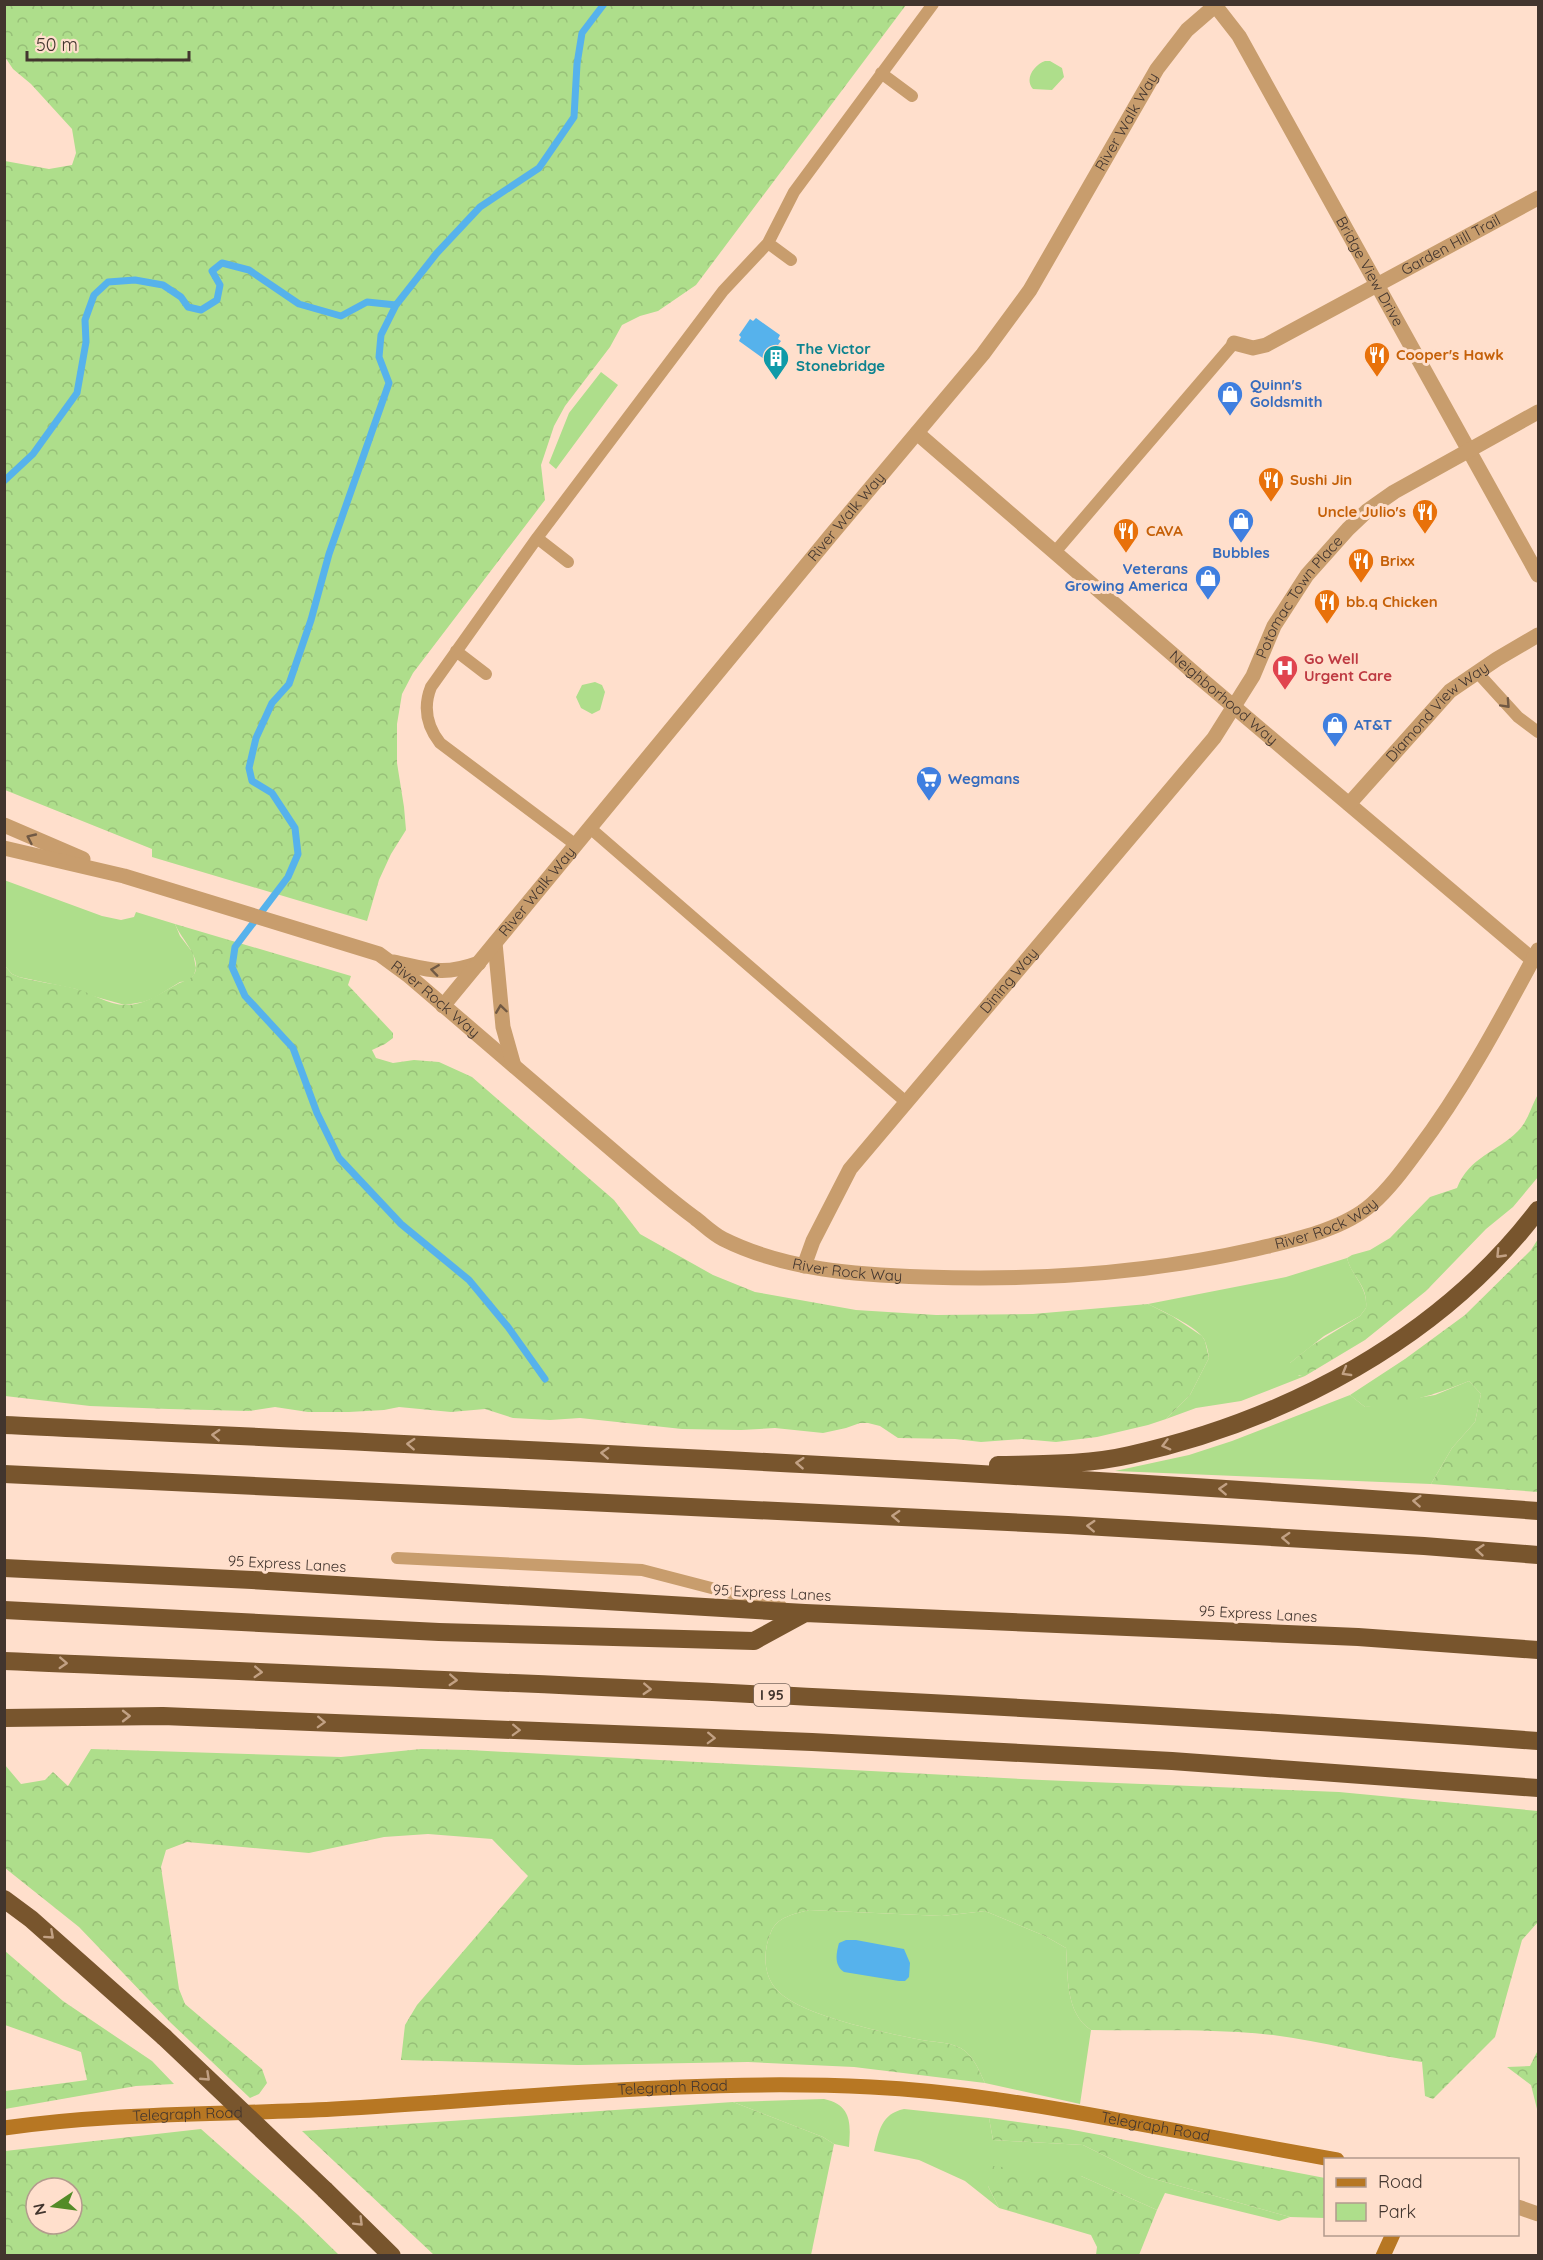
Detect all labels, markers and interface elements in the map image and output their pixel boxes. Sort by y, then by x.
scale bar [27,24,189,62]
text: 50 m [36,33,78,56]
street label: River Walk Way [1090,69,1162,174]
street label: Garden Hill Trail [1398,210,1503,279]
street label: Bridge View Drive [1332,213,1408,330]
place label: The Victor Stonebridge [796,339,885,375]
restaurant icon: Cooper's Hawk [1362,340,1392,378]
building icon: The Victor Stonebridge [761,343,791,381]
place label: Cooper's Hawk [1396,345,1504,364]
place label: Quinn's Goldsmith [1250,375,1323,411]
shop icon: Quinn's Goldsmith [1215,379,1245,417]
restaurant icon: Sushi Jin [1256,465,1286,503]
street label: River Walk Way [803,468,889,565]
place label: Sushi Jin [1290,470,1352,489]
restaurant icon: Uncle Julio's [1410,497,1440,535]
place label: Uncle Julio's [1317,502,1406,521]
shop icon: Bubbles [1226,506,1256,544]
restaurant icon: CAVA [1111,516,1141,554]
place label: CAVA [1146,521,1183,540]
street label: Potomac Town Place [1251,531,1347,661]
place label: Bubbles [1212,543,1270,562]
restaurant icon: Brixx [1346,546,1376,584]
place label: Brixx [1380,551,1415,570]
place label: Veterans Growing America [1065,559,1188,595]
shop icon: Veterans Growing America [1193,563,1223,601]
restaurant icon: bb.q Chicken [1312,587,1342,625]
place label: bb.q Chicken [1346,592,1438,611]
street label: Neighborhood Way [1166,646,1282,749]
place label: Go Well Urgent Care [1304,649,1392,685]
hospital icon: Go Well Urgent Care [1270,653,1300,691]
street label: Diamond View Way [1381,657,1492,766]
one-way arrow [1499,697,1510,708]
shop icon: AT&T [1320,710,1350,748]
place label: AT&T [1354,715,1392,734]
supermarket icon: Wegmans [914,764,944,802]
place label: Wegmans [948,769,1020,788]
one-way arrow [27,833,38,845]
street label: River Walk Way [494,843,579,940]
street label: Dining Way [976,944,1042,1017]
street label: River Rock Way [387,956,484,1042]
one-way arrow [431,965,440,977]
one-way arrow [495,1004,507,1014]
street label: River Rock Way [1273,1194,1381,1253]
one-way arrow [1497,1247,1508,1258]
street label: River Rock Way [791,1254,903,1285]
one-way arrow [1342,1365,1352,1376]
one-way arrow [211,1428,220,1441]
one-way arrow [406,1437,415,1450]
one-way arrow [1161,1438,1172,1450]
one-way arrow [601,1447,610,1460]
one-way arrow [796,1457,805,1470]
one-way arrow [1218,1483,1227,1496]
one-way arrow [1413,1495,1422,1508]
one-way arrow [892,1510,901,1523]
one-way arrow [1086,1520,1095,1533]
one-way arrow [1281,1531,1290,1544]
one-way arrow [1476,1544,1485,1557]
street label: 95 Express Lanes [227,1551,347,1576]
street label: 95 Express Lanes [712,1580,832,1605]
street label: 95 Express Lanes [1198,1601,1318,1626]
one-way arrow [58,1657,67,1670]
one-way arrow [253,1665,262,1678]
one-way arrow [448,1674,457,1687]
one-way arrow [643,1683,652,1696]
road number: I 95 [754,1684,790,1706]
one-way arrow [121,1710,130,1722]
one-way arrow [316,1716,325,1728]
one-way arrow [511,1724,520,1736]
one-way arrow [706,1732,715,1745]
one-way arrow [43,1928,54,1939]
one-way arrow [199,2070,210,2081]
street label: Telegraph Road [617,2075,728,2099]
street label: Telegraph Road [132,2103,243,2125]
street label: Telegraph Road [1100,2107,1212,2145]
legend [1324,2158,1519,2236]
text: Road [1378,2170,1423,2193]
north arrow [24,2176,84,2236]
text: Park [1378,2200,1416,2223]
text: N [28,2201,50,2217]
one-way arrow [353,2215,363,2226]

